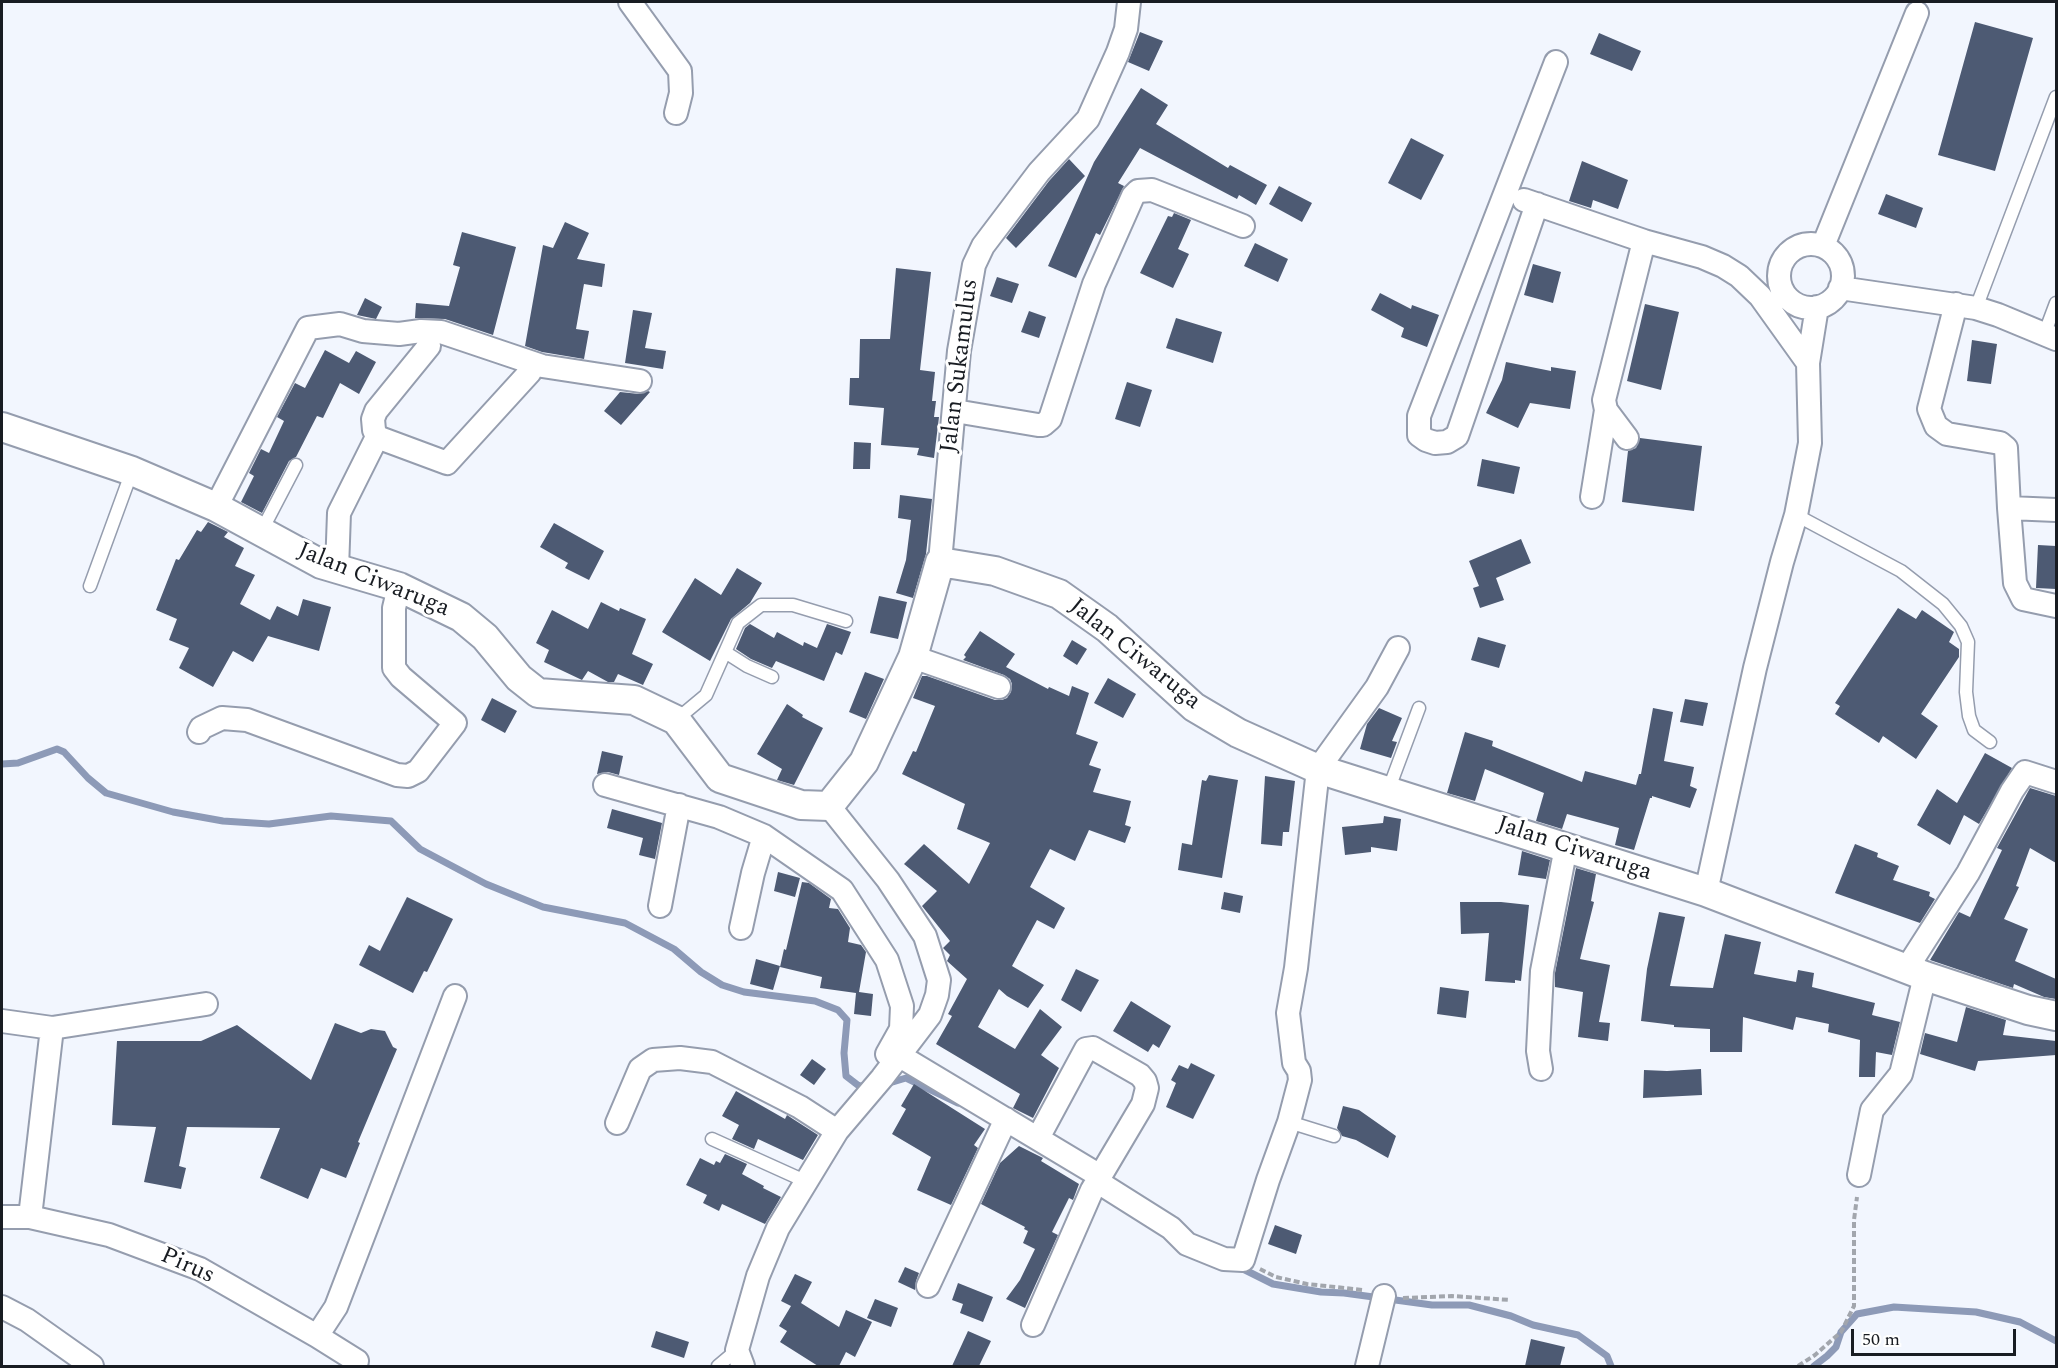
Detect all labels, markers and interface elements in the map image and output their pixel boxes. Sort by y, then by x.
street label: Jalan Sukamulus [936,277,986,455]
street label: Jalan Ciwaruga [293,537,453,625]
street label: Jalan Ciwaruga [1062,593,1206,717]
street label: Jalan Ciwaruga [1493,811,1655,889]
street label: Pirus [155,1242,219,1292]
scale bar [1854,1317,2019,1355]
text: 50 m [1862,1326,1900,1353]

